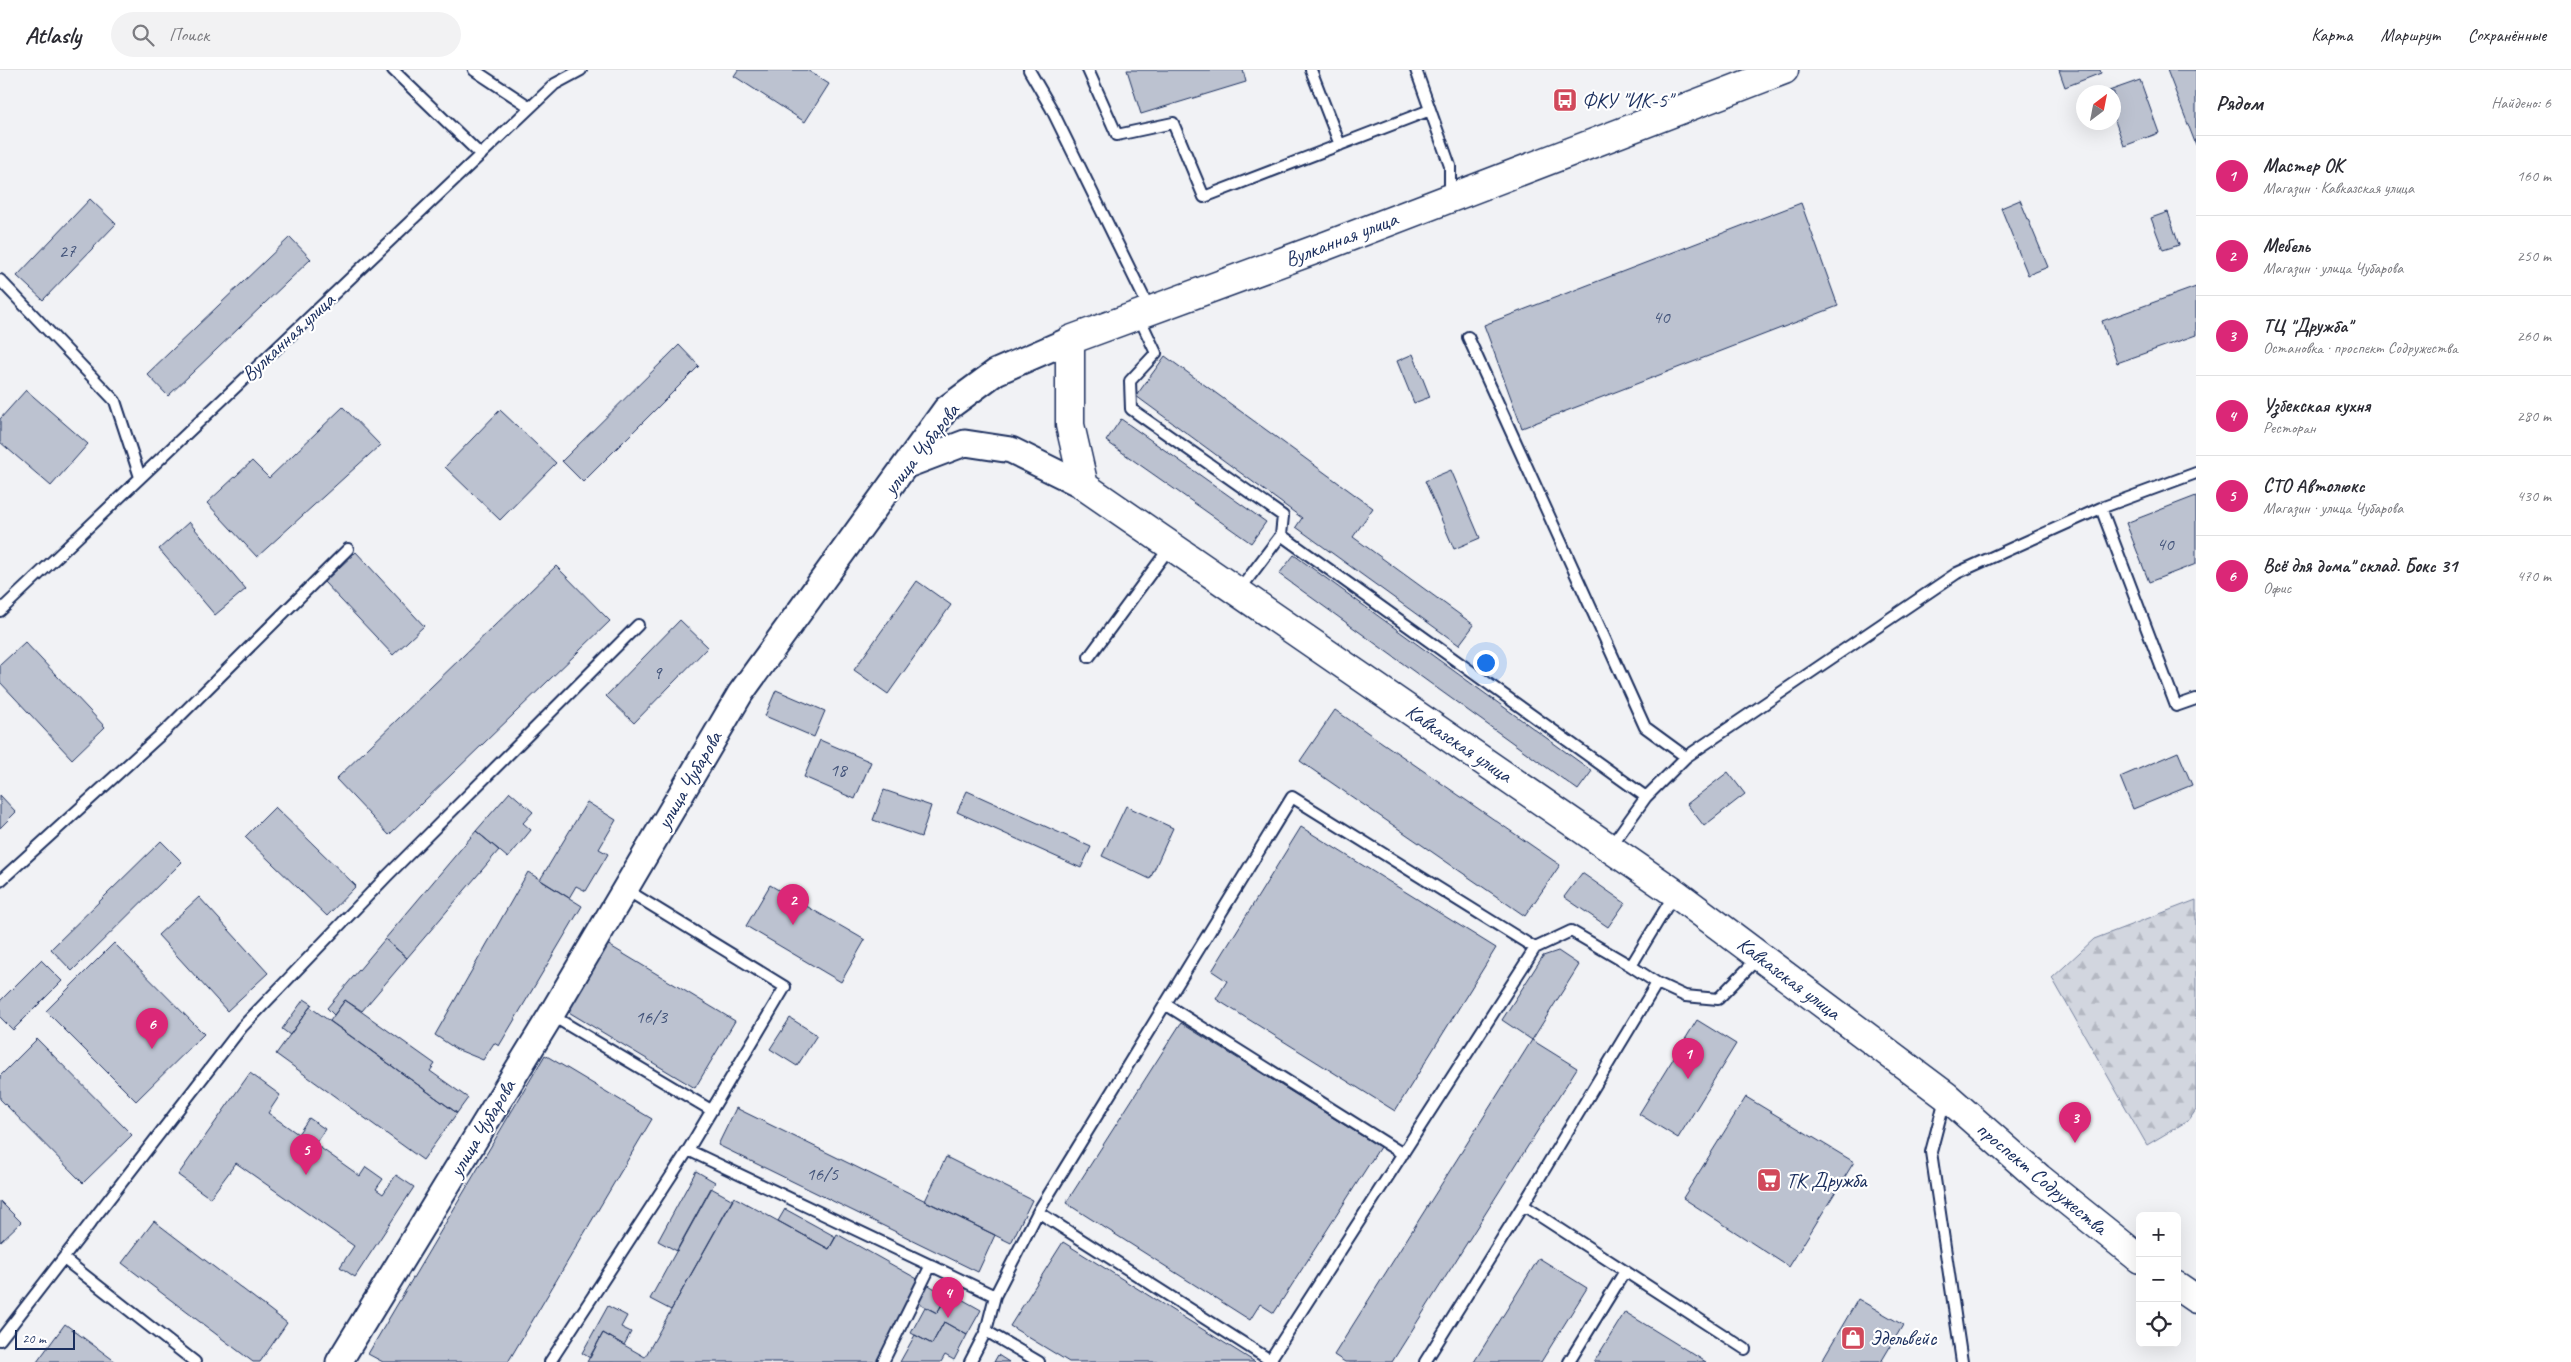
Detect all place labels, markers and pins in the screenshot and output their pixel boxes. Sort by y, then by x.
bus stop icon: ФКУ "ИК-5" [1552,87,1578,113]
place label: ФКУ "ИК-5" [1582,87,1676,113]
pin: 2 [777,884,809,925]
pin: 6 [136,1008,168,1049]
pin: 1 [1672,1038,1704,1079]
pin: 3 [2059,1102,2091,1143]
pin: 5 [290,1134,322,1175]
supermarket icon: ТК Дружба [1756,1167,1782,1193]
place label: ТК Дружба [1786,1167,1868,1193]
pin: 4 [932,1277,964,1318]
shop icon: Эдельвейс [1840,1325,1866,1351]
place label: Эдельвейс [1870,1325,1938,1351]

